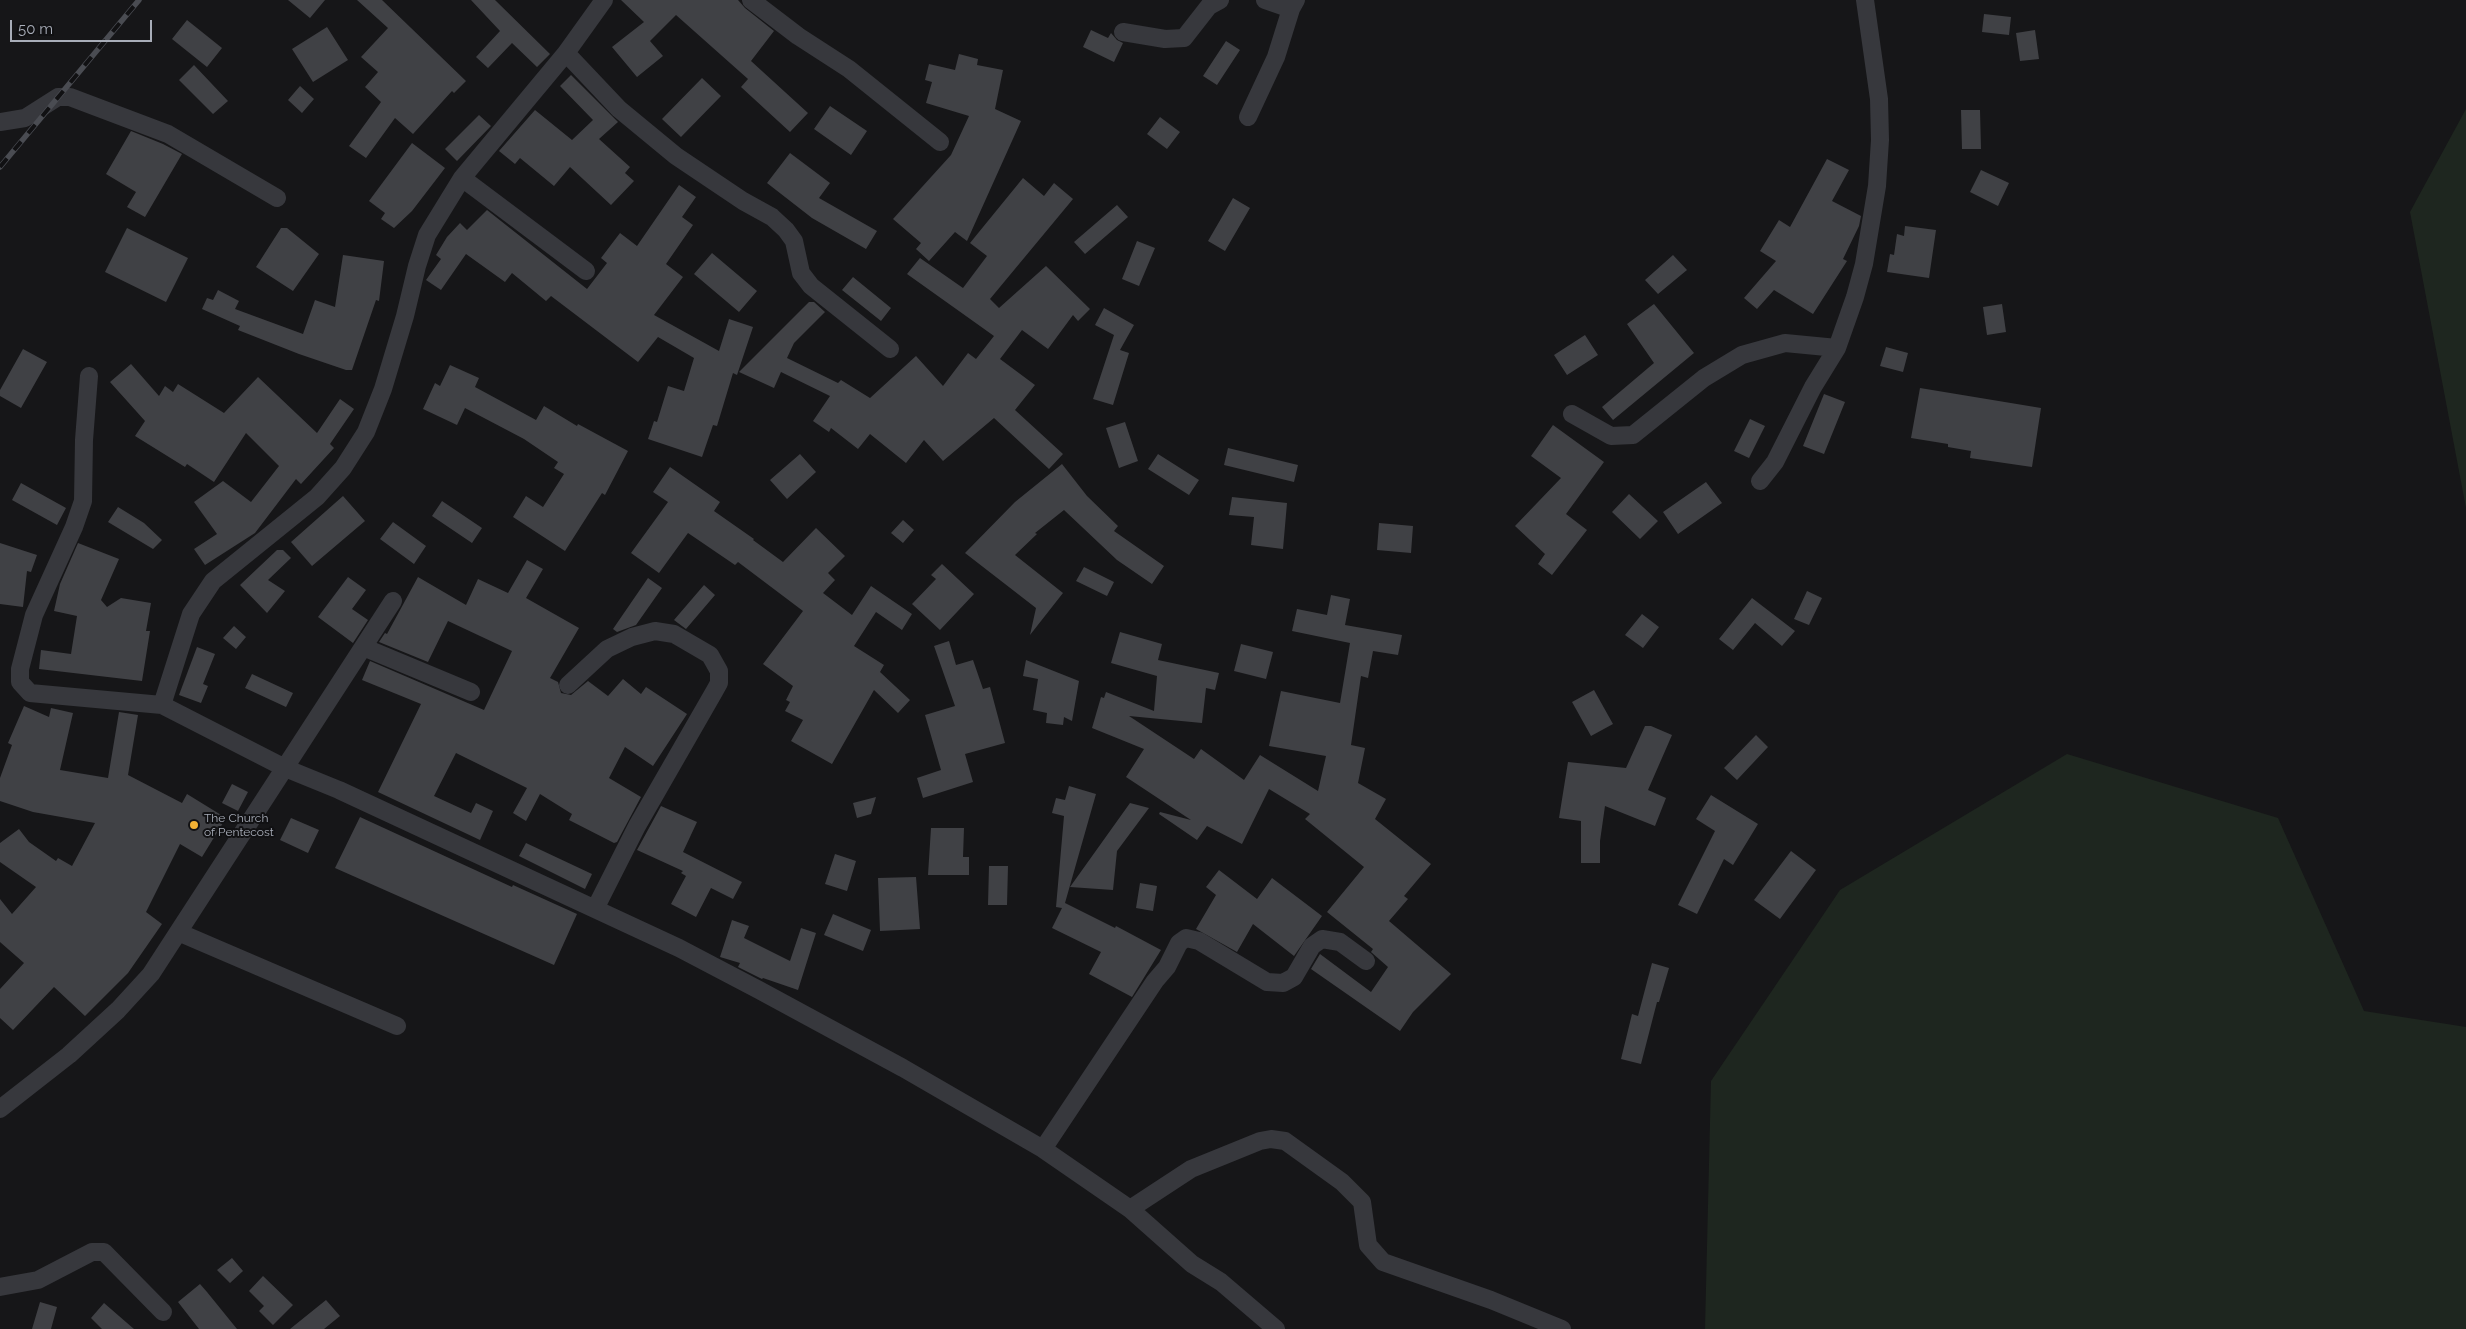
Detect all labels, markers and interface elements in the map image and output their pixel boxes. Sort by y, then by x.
scale bar [12,10,155,42]
text: 50 m [18,20,53,38]
place label: The Church of Pentecost [204,811,274,839]
marker: The Church of Pentecost [188,819,200,831]

